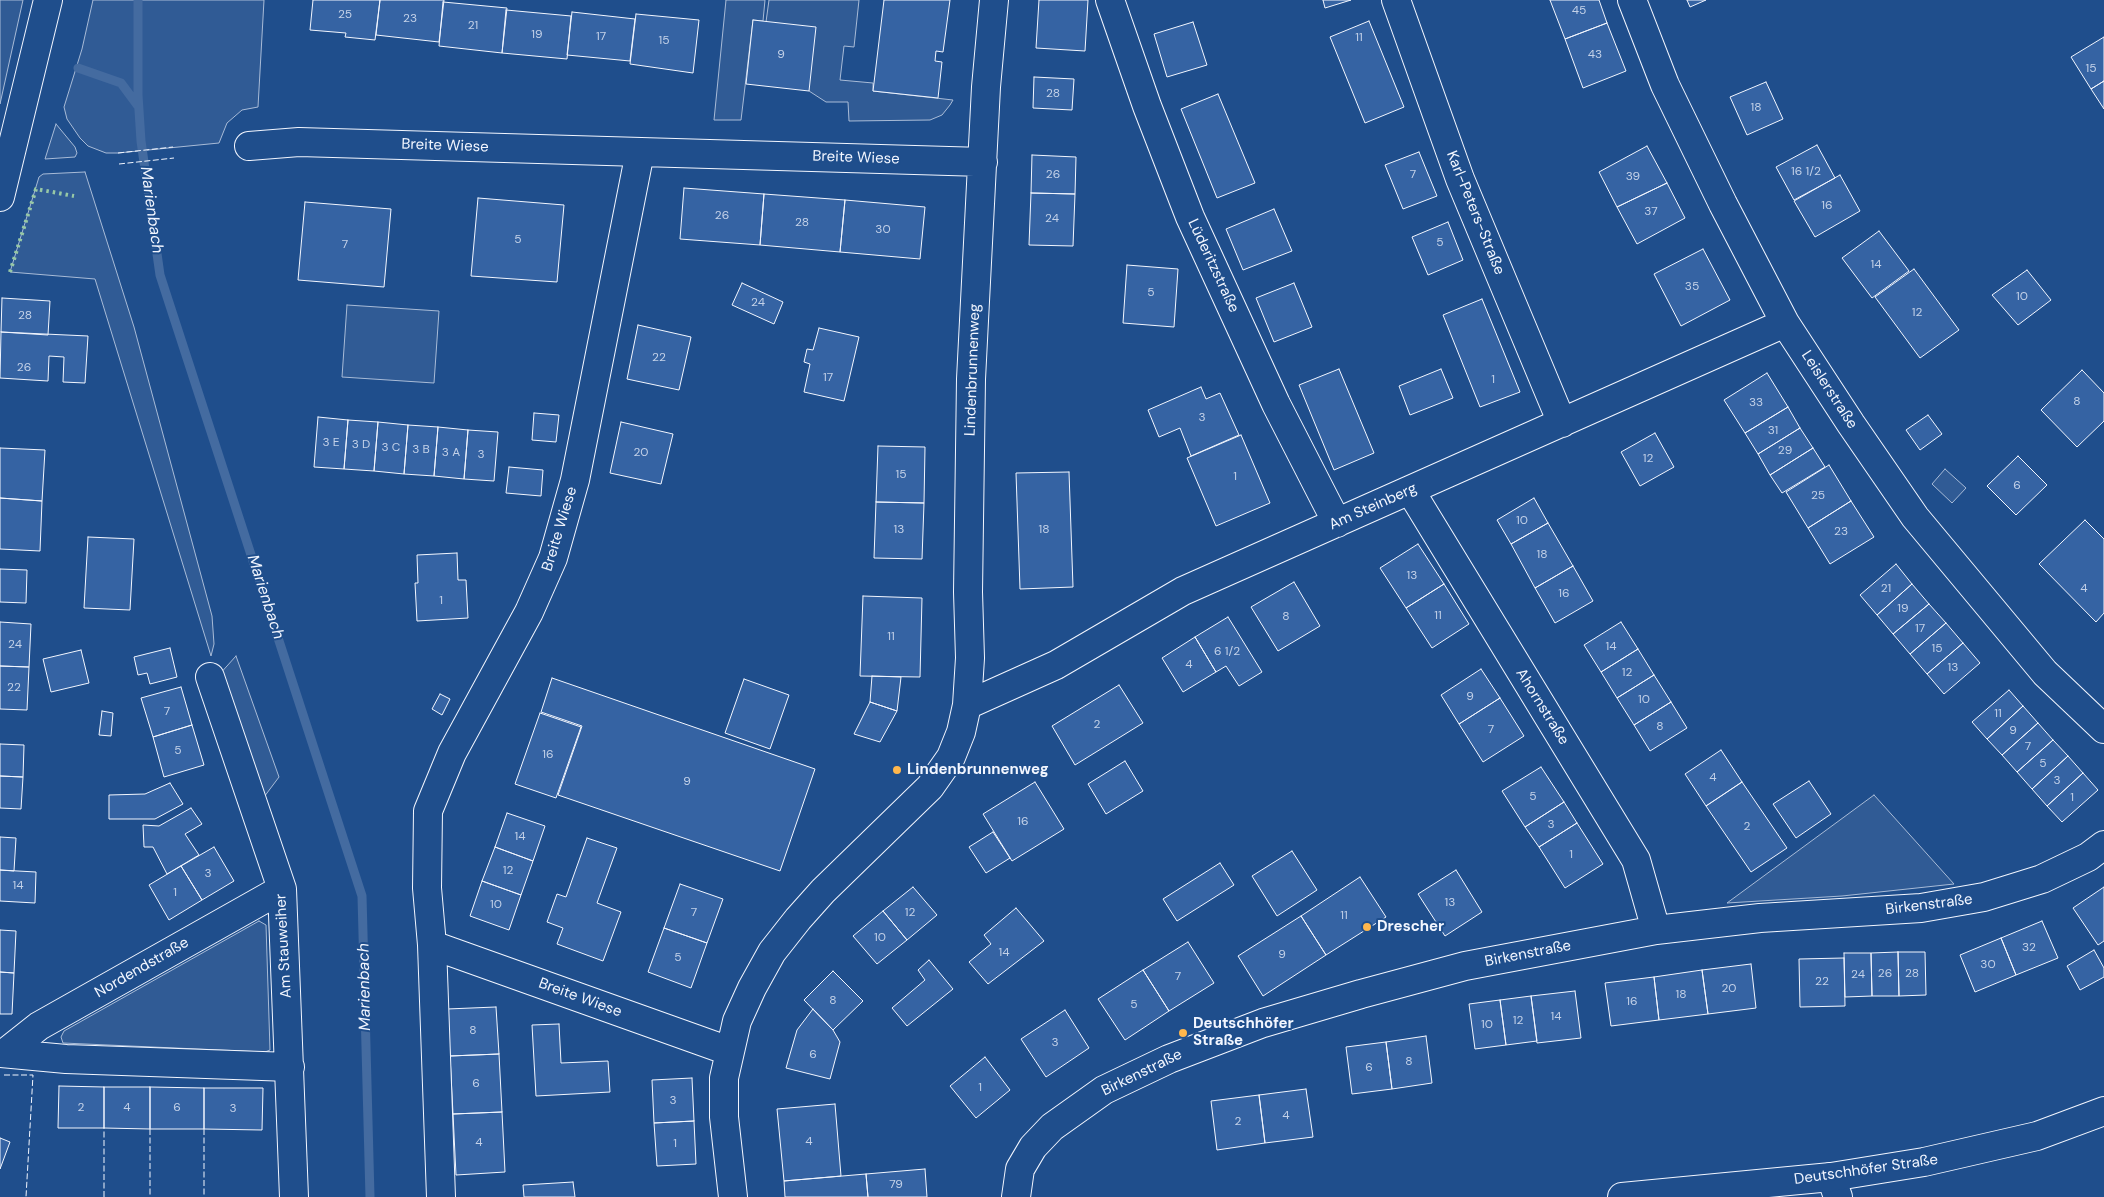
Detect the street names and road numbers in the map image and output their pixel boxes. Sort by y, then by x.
street label: Breite Wiese [401,135,489,157]
street label: Breite Wiese [812,147,900,169]
street label: Karl-Peters-Straße [1442,148,1508,278]
street label: Lüderitzstraße [1183,216,1243,316]
street label: Lindenbrunnenweg [962,303,984,437]
street label: Leislerstraße [1797,347,1861,433]
street label: Am Steinberg [1326,480,1420,534]
street label: Breite Wiese [539,485,581,573]
street label: Ahornstraße [1511,665,1573,749]
street label: Birkenstraße [1885,891,1973,919]
street label: Am Stauweiher [272,893,296,999]
street label: Nordendstraße [92,934,192,1002]
street label: Birkenstraße [1483,937,1573,971]
street label: Breite Wiese [536,975,624,1021]
street label: Birkenstraße [1099,1046,1185,1100]
street label: Deutschhöfer Straße [1793,1151,1939,1189]

